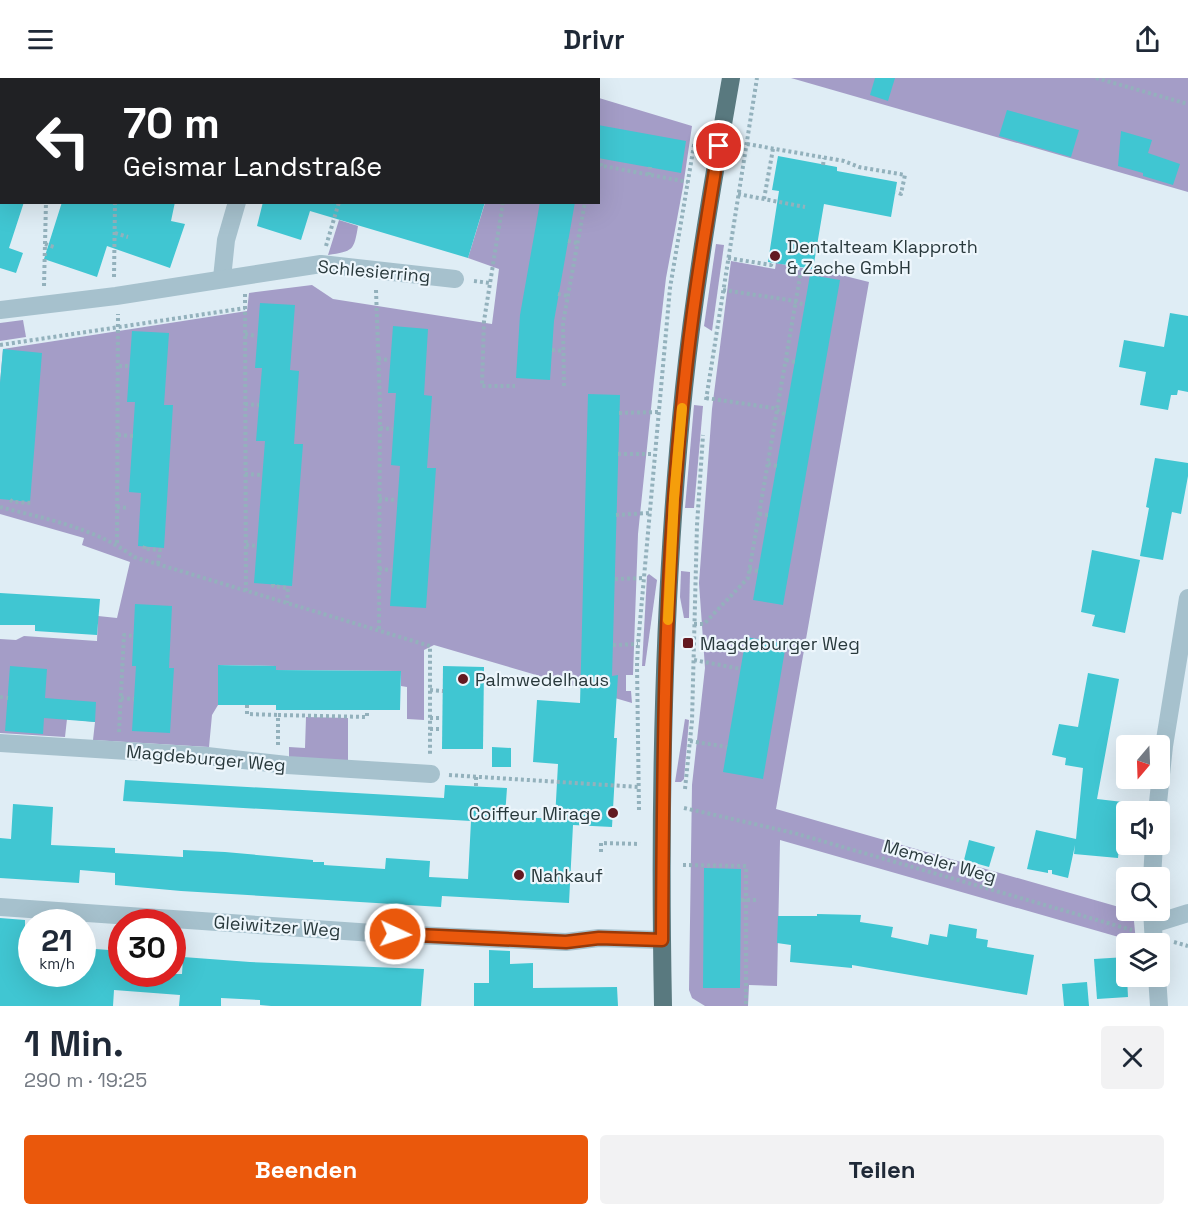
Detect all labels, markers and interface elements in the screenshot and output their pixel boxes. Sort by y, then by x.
text: Drivr [563,22,625,57]
icon: menu [24,23,57,56]
icon: share [1131,23,1164,56]
text: 70 m [123,97,220,150]
icon: left [24,102,102,180]
pin [693,120,744,171]
icon: arrive [702,129,735,162]
text: Geismar Landstraße [123,149,382,184]
place label: Dentalteam Klapproth & Zache GmbH [787,235,978,279]
marker: Dentalteam Klapproth & Zache GmbH [768,249,782,263]
street label: Schlesierring [317,255,431,287]
place label: Magdeburger Weg [700,632,860,655]
marker: Magdeburger Weg [681,636,695,650]
place label: Palmwedelhaus [475,668,609,691]
marker: Palmwedelhaus [456,672,470,686]
north arrow [1116,735,1170,789]
map controls [1116,735,1170,987]
street label: Magdeburger Weg [125,740,287,776]
button: sound [1116,801,1170,855]
place label: Coiffeur Mirage [469,802,601,825]
marker: Coiffeur Mirage [606,806,620,820]
street label: Memeler Weg [881,834,999,888]
place label: Nahkauf [531,864,603,887]
button: search [1116,867,1170,921]
marker: Nahkauf [512,868,526,882]
position arrow [363,902,427,966]
speed limit sign: 30 [108,909,186,987]
street label: Gleiwitzer Weg [213,910,341,942]
text: 21 [41,921,73,960]
button: layers [1116,933,1170,987]
text: km/h [39,954,75,973]
text: 1 Min. [24,1021,124,1067]
button: close [1101,1026,1164,1089]
text: 290 m · 19:25 [24,1067,147,1093]
button: Beenden [24,1135,588,1204]
button: Teilen [600,1135,1164,1204]

